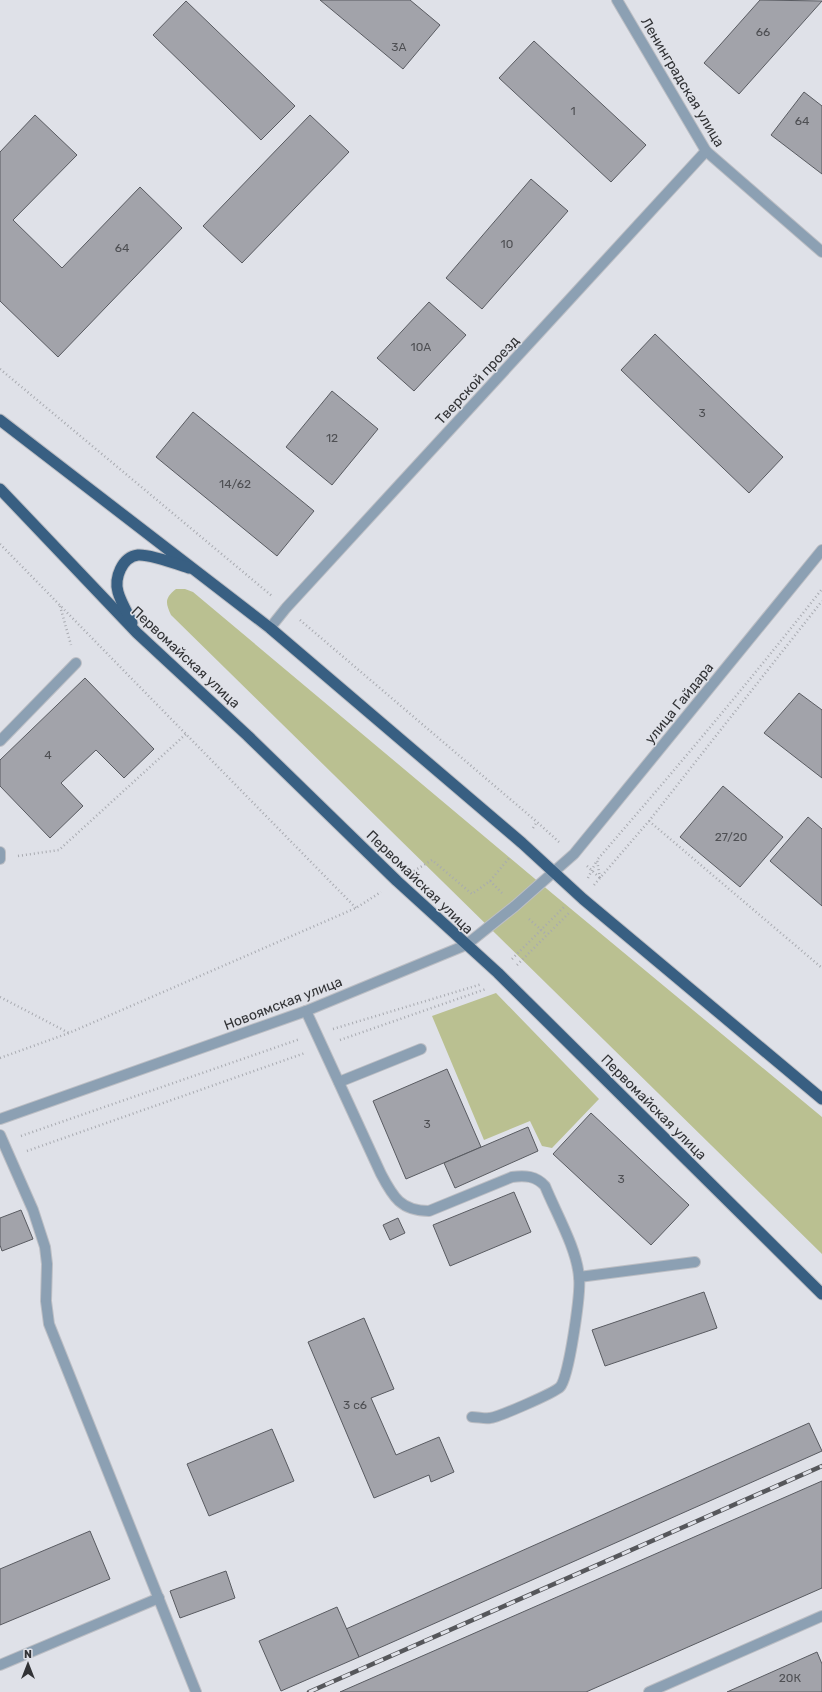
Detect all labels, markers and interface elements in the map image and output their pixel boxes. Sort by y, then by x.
street label: Ленинградская улица [637,14,728,150]
house number: 66 [756,25,770,39]
house number: 3А [391,40,407,54]
house number: 1 [570,104,576,118]
house number: 64 [795,114,810,128]
house number: 10 [501,237,513,251]
house number: 64 [115,241,130,255]
street label: Тверской проезд [432,332,523,428]
house number: 10А [411,340,431,354]
house number: 3 [698,406,706,420]
house number: 12 [326,431,338,445]
house number: 14/62 [219,477,251,491]
street label: Первомайская улица [128,603,243,712]
street label: улица Гайдара [641,659,717,747]
house number: 4 [44,748,52,762]
street label: Первомайская улица [363,827,477,938]
house number: 27/20 [715,830,747,844]
street label: Новоямская улица [222,973,345,1034]
street label: Первомайская улица [597,1051,710,1164]
house number: 3 [423,1117,431,1131]
house number: 3 [617,1172,625,1186]
house number: 3 с6 [343,1398,367,1412]
north arrow [8,1644,48,1684]
text: N [24,1648,32,1661]
house number: 20К [779,1671,801,1685]

